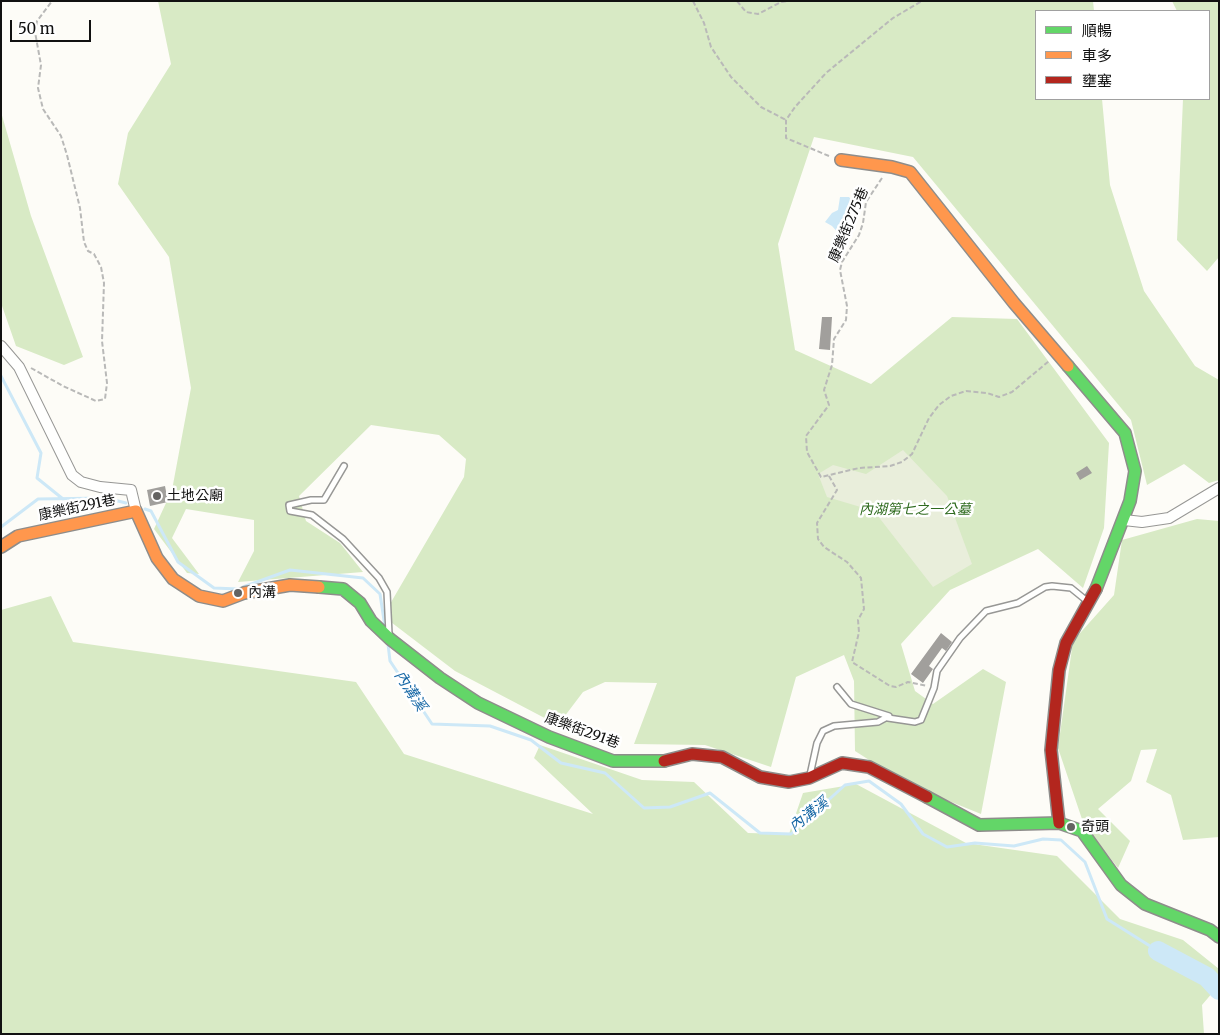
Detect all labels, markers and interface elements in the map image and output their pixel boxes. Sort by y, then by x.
scale bar [12,10,94,42]
legend [1035,10,1210,100]
text: 50 m [18,19,55,38]
text: 順暢 [1082,21,1112,40]
text: 車多 [1082,46,1112,65]
text: 壅塞 [1082,71,1112,90]
street label: 康樂街275巷 [826,185,872,265]
place label: 土地公廟 [167,488,223,504]
marker: 土地公廟 [151,490,163,502]
street label: 康樂街291巷 [37,492,117,524]
park label: 內湖第七之一公墓 [859,502,971,518]
place label: 內溝 [248,585,276,601]
marker: 內溝 [232,587,244,599]
water label: 內溝溪 [390,667,430,715]
street label: 康樂街291巷 [542,710,622,752]
water label: 內溝溪 [786,794,832,836]
place label: 奇頭 [1081,819,1109,835]
marker: 奇頭 [1065,821,1077,833]

